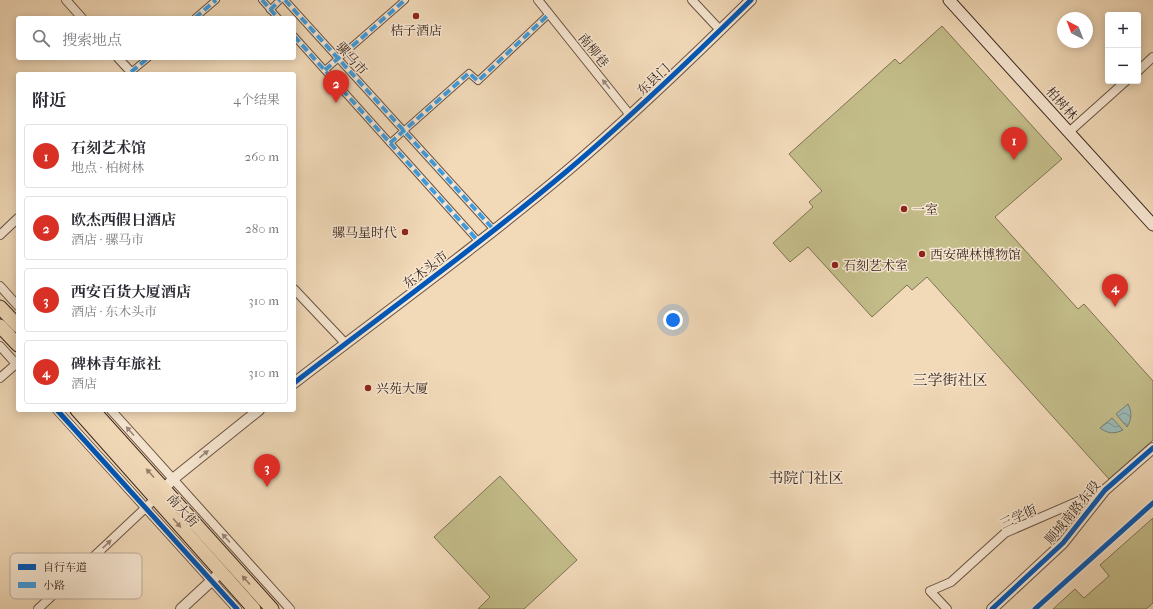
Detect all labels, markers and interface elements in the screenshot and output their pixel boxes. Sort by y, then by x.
marker: 桔子酒店 [411,11,421,21]
north arrow [1057,12,1093,48]
map controls [1105,12,1141,84]
button: + [1105,12,1141,48]
search box [16,16,296,60]
place label: 桔子酒店 [390,23,442,38]
icon: search [30,27,52,49]
street label: 南柳巷 [576,30,612,70]
text: 搜索地点 [62,31,122,49]
street label: 骡马市 [333,39,370,78]
button: − [1105,48,1141,84]
street label: 东县门 [634,61,673,98]
pin: 2 [323,70,349,103]
one-way arrow [602,79,610,90]
street label: 柏树林 [1043,84,1080,123]
text: 附近 [32,90,66,110]
text: 4个结果 [233,92,280,107]
pin: 1 [1001,127,1027,160]
text: 石刻艺术馆 [71,139,146,157]
text: 1 [44,149,48,164]
text: 260 m [245,149,279,164]
text: 地点 · 柏树林 [71,160,144,175]
place label: 一室 [912,202,938,217]
marker: 一室 [899,204,909,214]
text: 欧杰西假日酒店 [71,211,176,229]
text: 2 [43,221,49,236]
text: 280 m [245,221,279,236]
place label: 骡马星时代 [332,225,397,240]
marker: 骡马星时代 [400,227,410,237]
text: 酒店 · 骡马市 [71,232,144,247]
place label: 西安碑林博物馆 [930,247,1021,262]
street label: 东木头市 [400,248,451,291]
marker: 西安碑林博物馆 [917,249,927,259]
place label: 石刻艺术室 [843,258,908,273]
marker: 石刻艺术室 [830,260,840,270]
pin: 4 [1102,274,1128,307]
text: 西安百货大厦酒店 [71,283,191,301]
text: 3 [43,293,49,308]
text: 310 m [248,293,279,308]
text: 酒店 · 东木头市 [71,304,157,319]
your location [663,310,683,330]
text: 碑林青年旅社 [71,355,161,373]
text: 4 [42,365,50,380]
text: 310 m [248,365,279,380]
district label: 三学街社区 [912,371,988,389]
text: 酒店 [71,376,97,391]
place label: 兴苑大厦 [376,381,428,396]
marker: 兴苑大厦 [363,383,373,393]
one-way arrow [125,426,135,436]
one-way arrow [199,450,210,459]
pin: 3 [254,454,280,487]
one-way arrow [145,468,154,478]
district label: 书院门社区 [768,469,844,487]
street label: 顺城南路东段 [1042,478,1103,547]
street label: 南大街 [164,491,201,530]
street label: 三学街 [997,501,1039,531]
one-way arrow [173,517,182,528]
one-way arrow [222,533,231,544]
one-way arrow [102,539,112,549]
legend [10,553,142,599]
text: 自行车道 [43,561,87,574]
one-way arrow [241,575,251,585]
text: 小路 [43,579,65,592]

